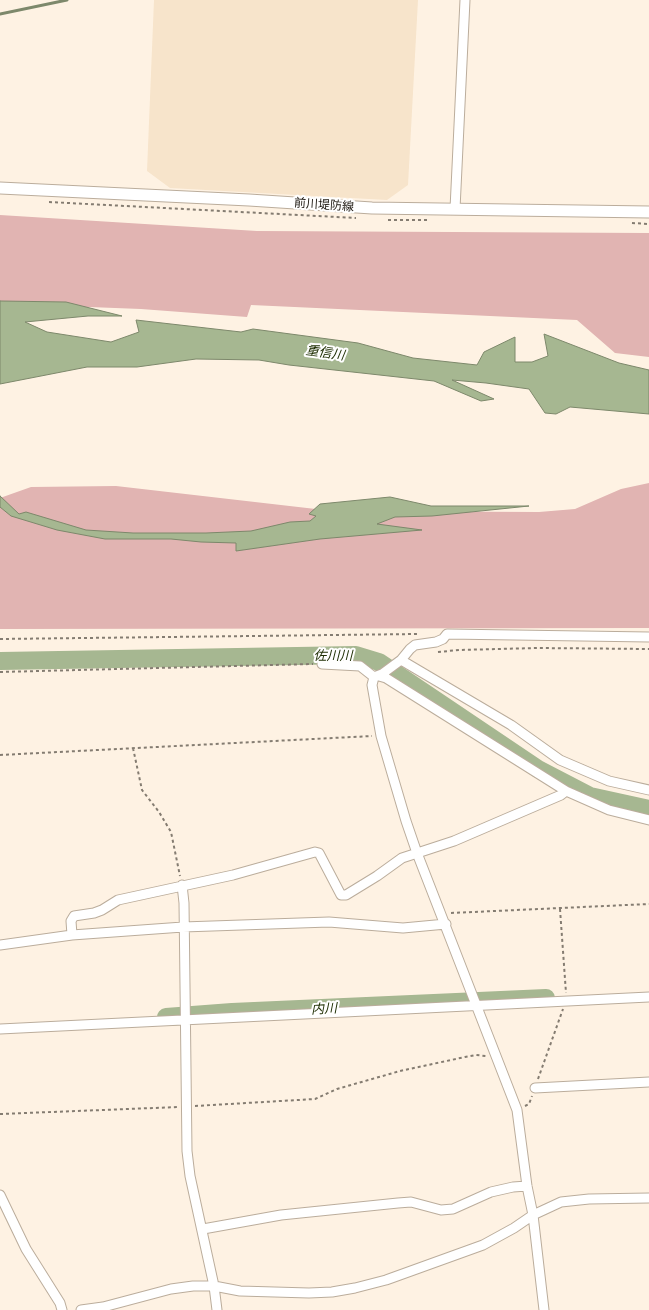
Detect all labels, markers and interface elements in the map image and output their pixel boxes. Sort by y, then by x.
street label: 前川堤防線 [294,196,354,214]
water label: 重信川 [305,343,345,363]
water label: 佐川川 [314,648,352,664]
water label: 内川 [311,1001,337,1017]

